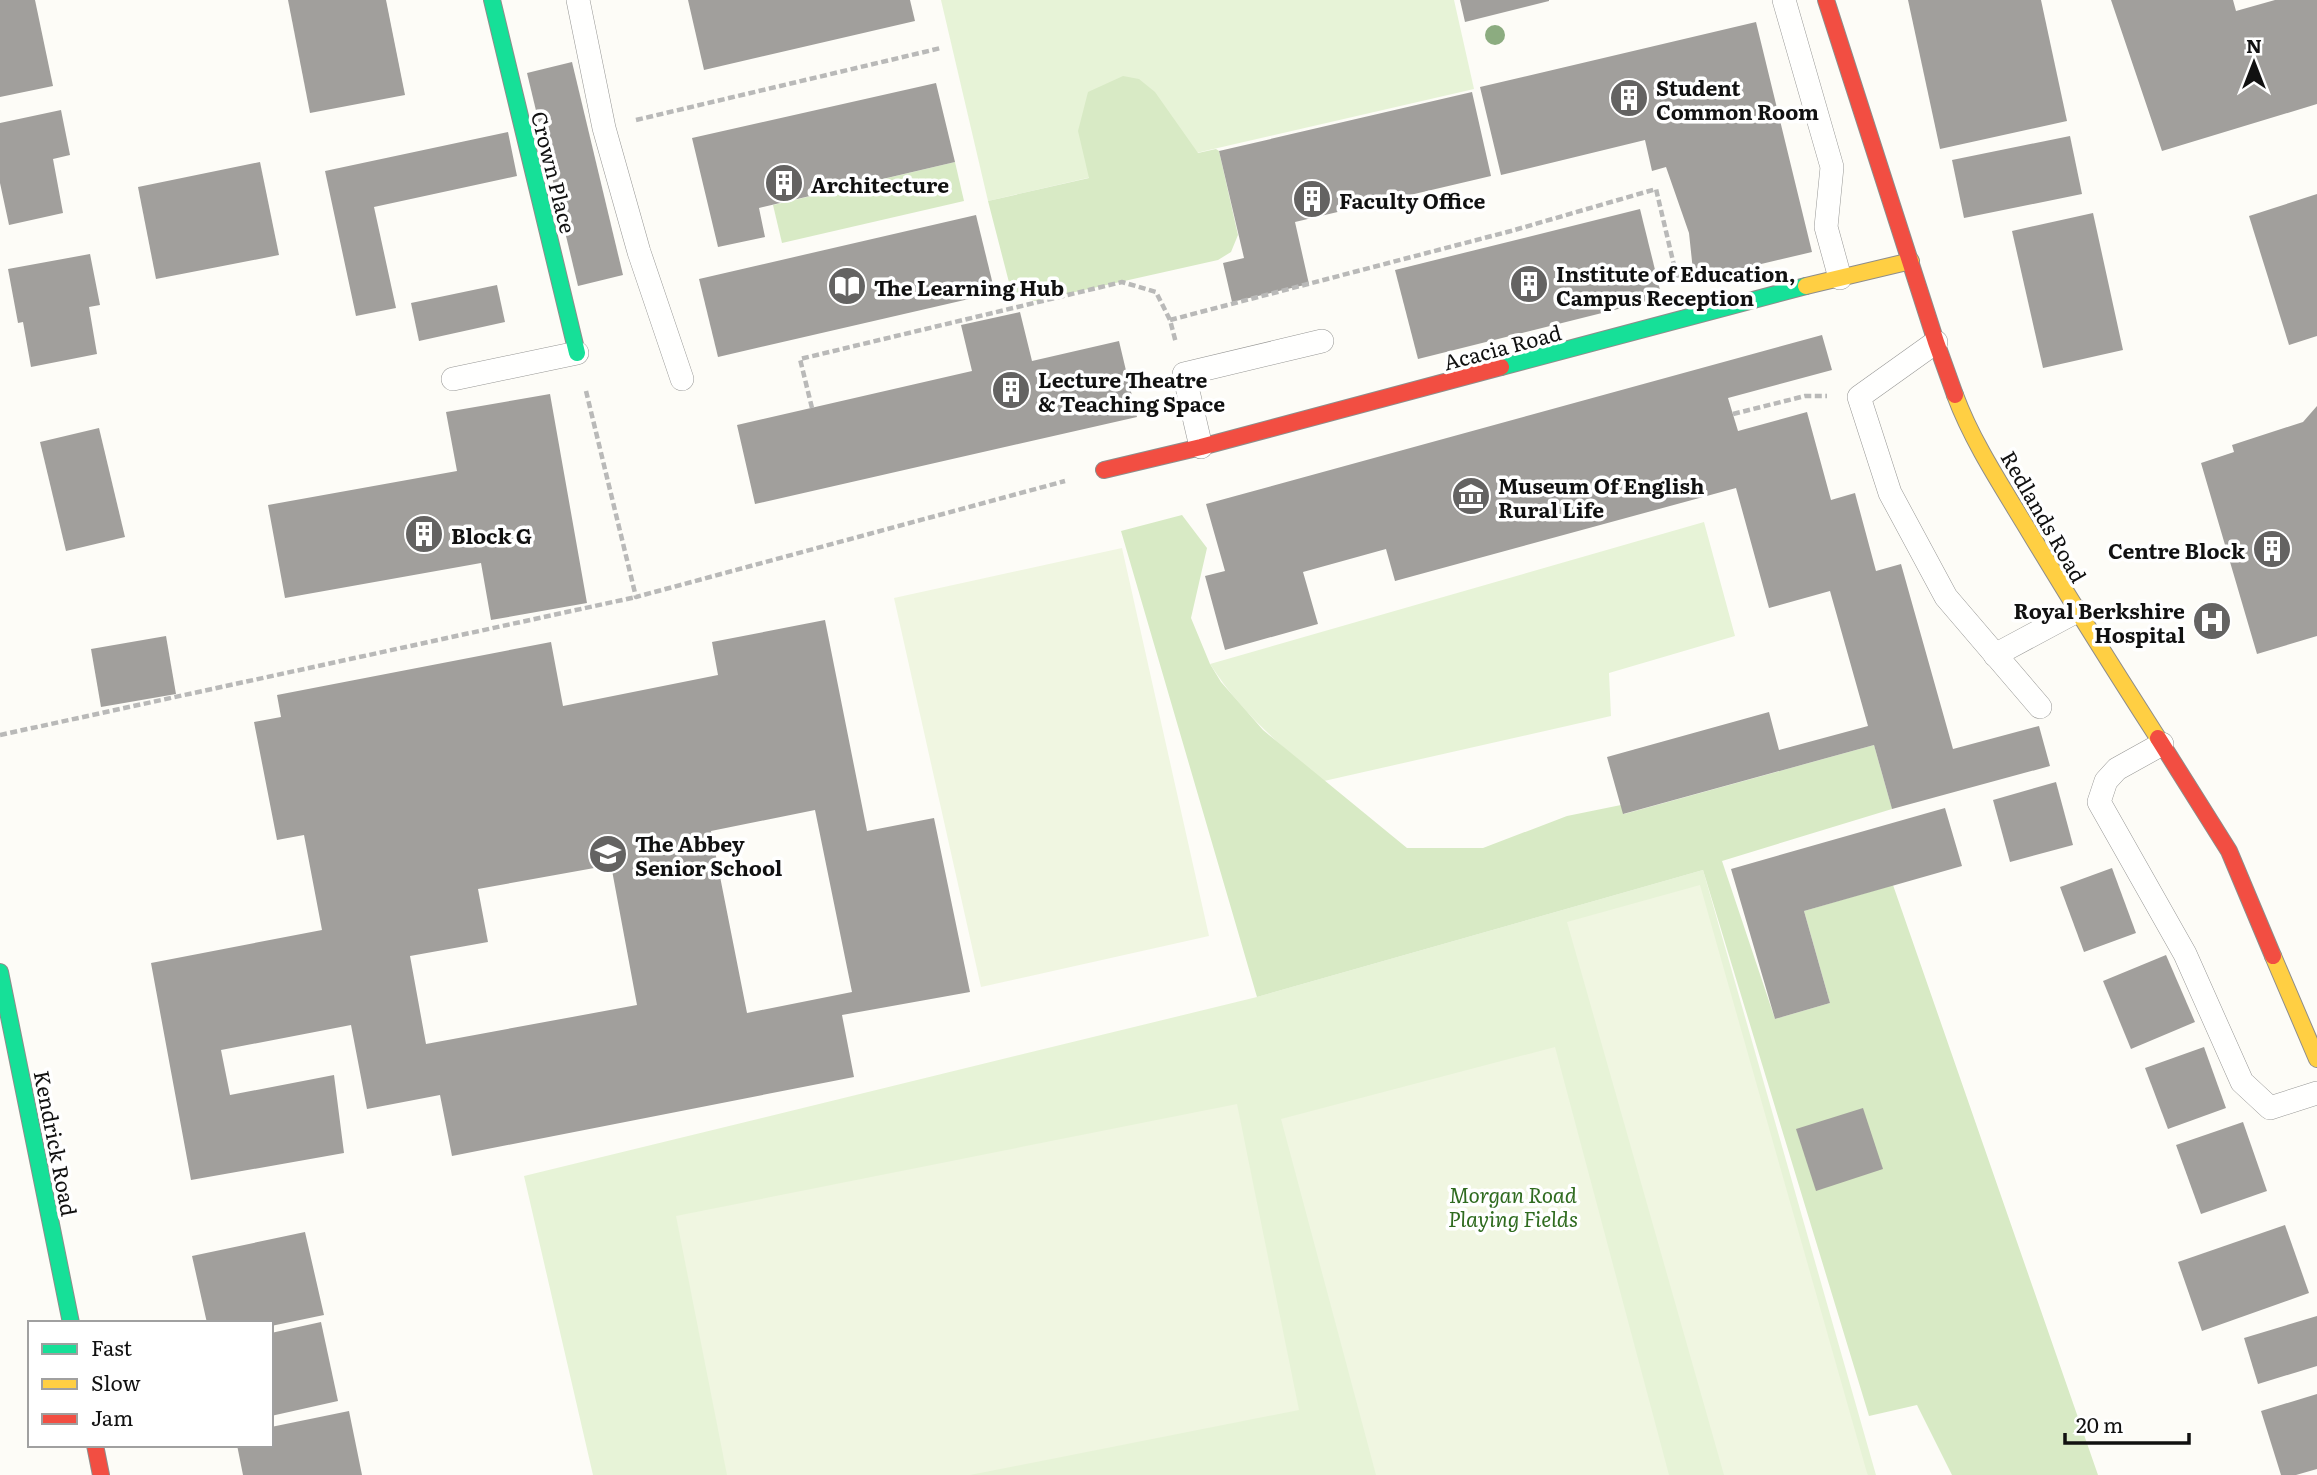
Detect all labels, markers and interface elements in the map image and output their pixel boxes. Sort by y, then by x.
north arrow [2219,28,2289,98]
text: N [2246,31,2262,59]
place label: Student Common Room [1656,71,1819,126]
building icon: Student Common Room [1608,77,1650,119]
street label: Crown Place [525,108,585,236]
building icon: Architecture [763,162,805,204]
place label: Architecture [811,168,949,199]
building icon: Faculty Office [1291,178,1333,220]
place label: Faculty Office [1339,184,1486,215]
place label: Institute of Education, Campus Reception [1556,257,1796,312]
building icon: Institute of Education, Campus Reception [1508,263,1550,305]
library icon: The Learning Hub [826,265,868,307]
place label: The Learning Hub [874,271,1064,302]
street label: Acacia Road [1440,315,1565,377]
place label: Lecture Theatre & Teaching Space [1038,363,1225,418]
building icon: Lecture Theatre & Teaching Space [990,369,1032,411]
street label: Redlands Road [1995,444,2095,588]
place label: Museum Of English Rural Life [1498,469,1705,524]
museum icon: Museum Of English Rural Life [1450,475,1492,517]
building icon: Block G [403,513,445,555]
place label: Block G [451,519,532,550]
building icon: Centre Block [2251,528,2293,570]
place label: Centre Block [2108,534,2246,565]
place label: Royal Berkshire Hospital [2014,594,2185,649]
hospital icon: Royal Berkshire Hospital [2191,600,2233,642]
place label: The Abbey Senior School [635,827,783,882]
school or university icon: The Abbey Senior School [587,833,629,875]
street label: Kendrick Road [28,1067,86,1219]
park label: Morgan Road Playing Fields [1448,1178,1578,1233]
legend [28,1321,273,1447]
text: Fast [91,1331,132,1362]
text: Slow [91,1366,141,1397]
text: Jam [91,1401,133,1432]
scale bar [2065,1402,2189,1446]
text: 20 m [2076,1408,2123,1439]

